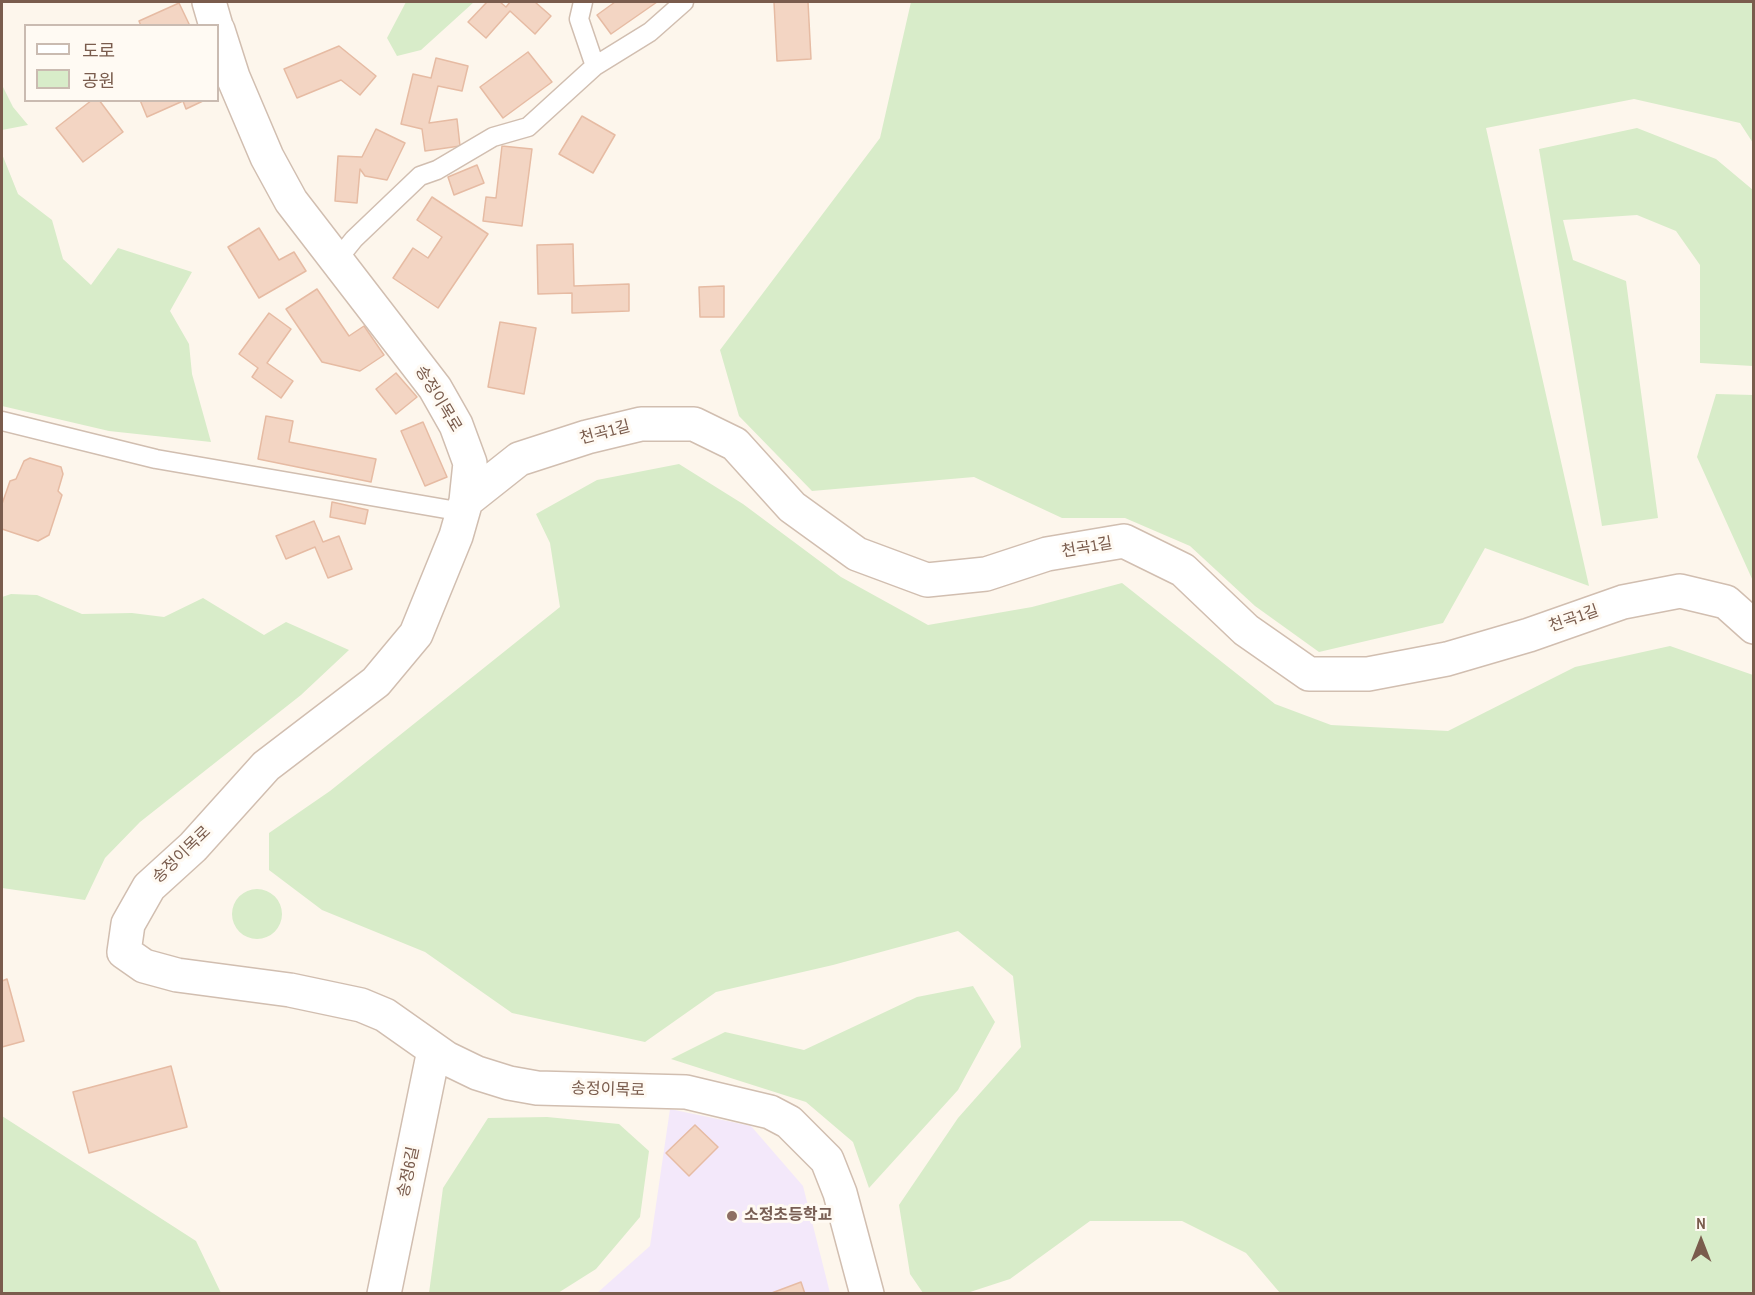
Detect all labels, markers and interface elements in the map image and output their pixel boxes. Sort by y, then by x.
legend [24,24,219,102]
text: 도로 [82,38,115,63]
text: 공원 [82,68,115,93]
street label: 송정이목로 [411,363,465,435]
street label: 천곡1길 [578,417,632,449]
street label: 천곡1길 [1060,534,1114,562]
street label: 천곡1길 [1547,602,1601,636]
street label: 송정이목로 [149,823,215,887]
street label: 송정이목로 [571,1079,645,1101]
street label: 송정6길 [394,1145,424,1199]
place label: 소정초등학교 [744,1206,832,1226]
marker: 소정초등학교 [725,1209,739,1223]
north arrow [1671,1211,1731,1271]
text: N [1696,1212,1706,1234]

